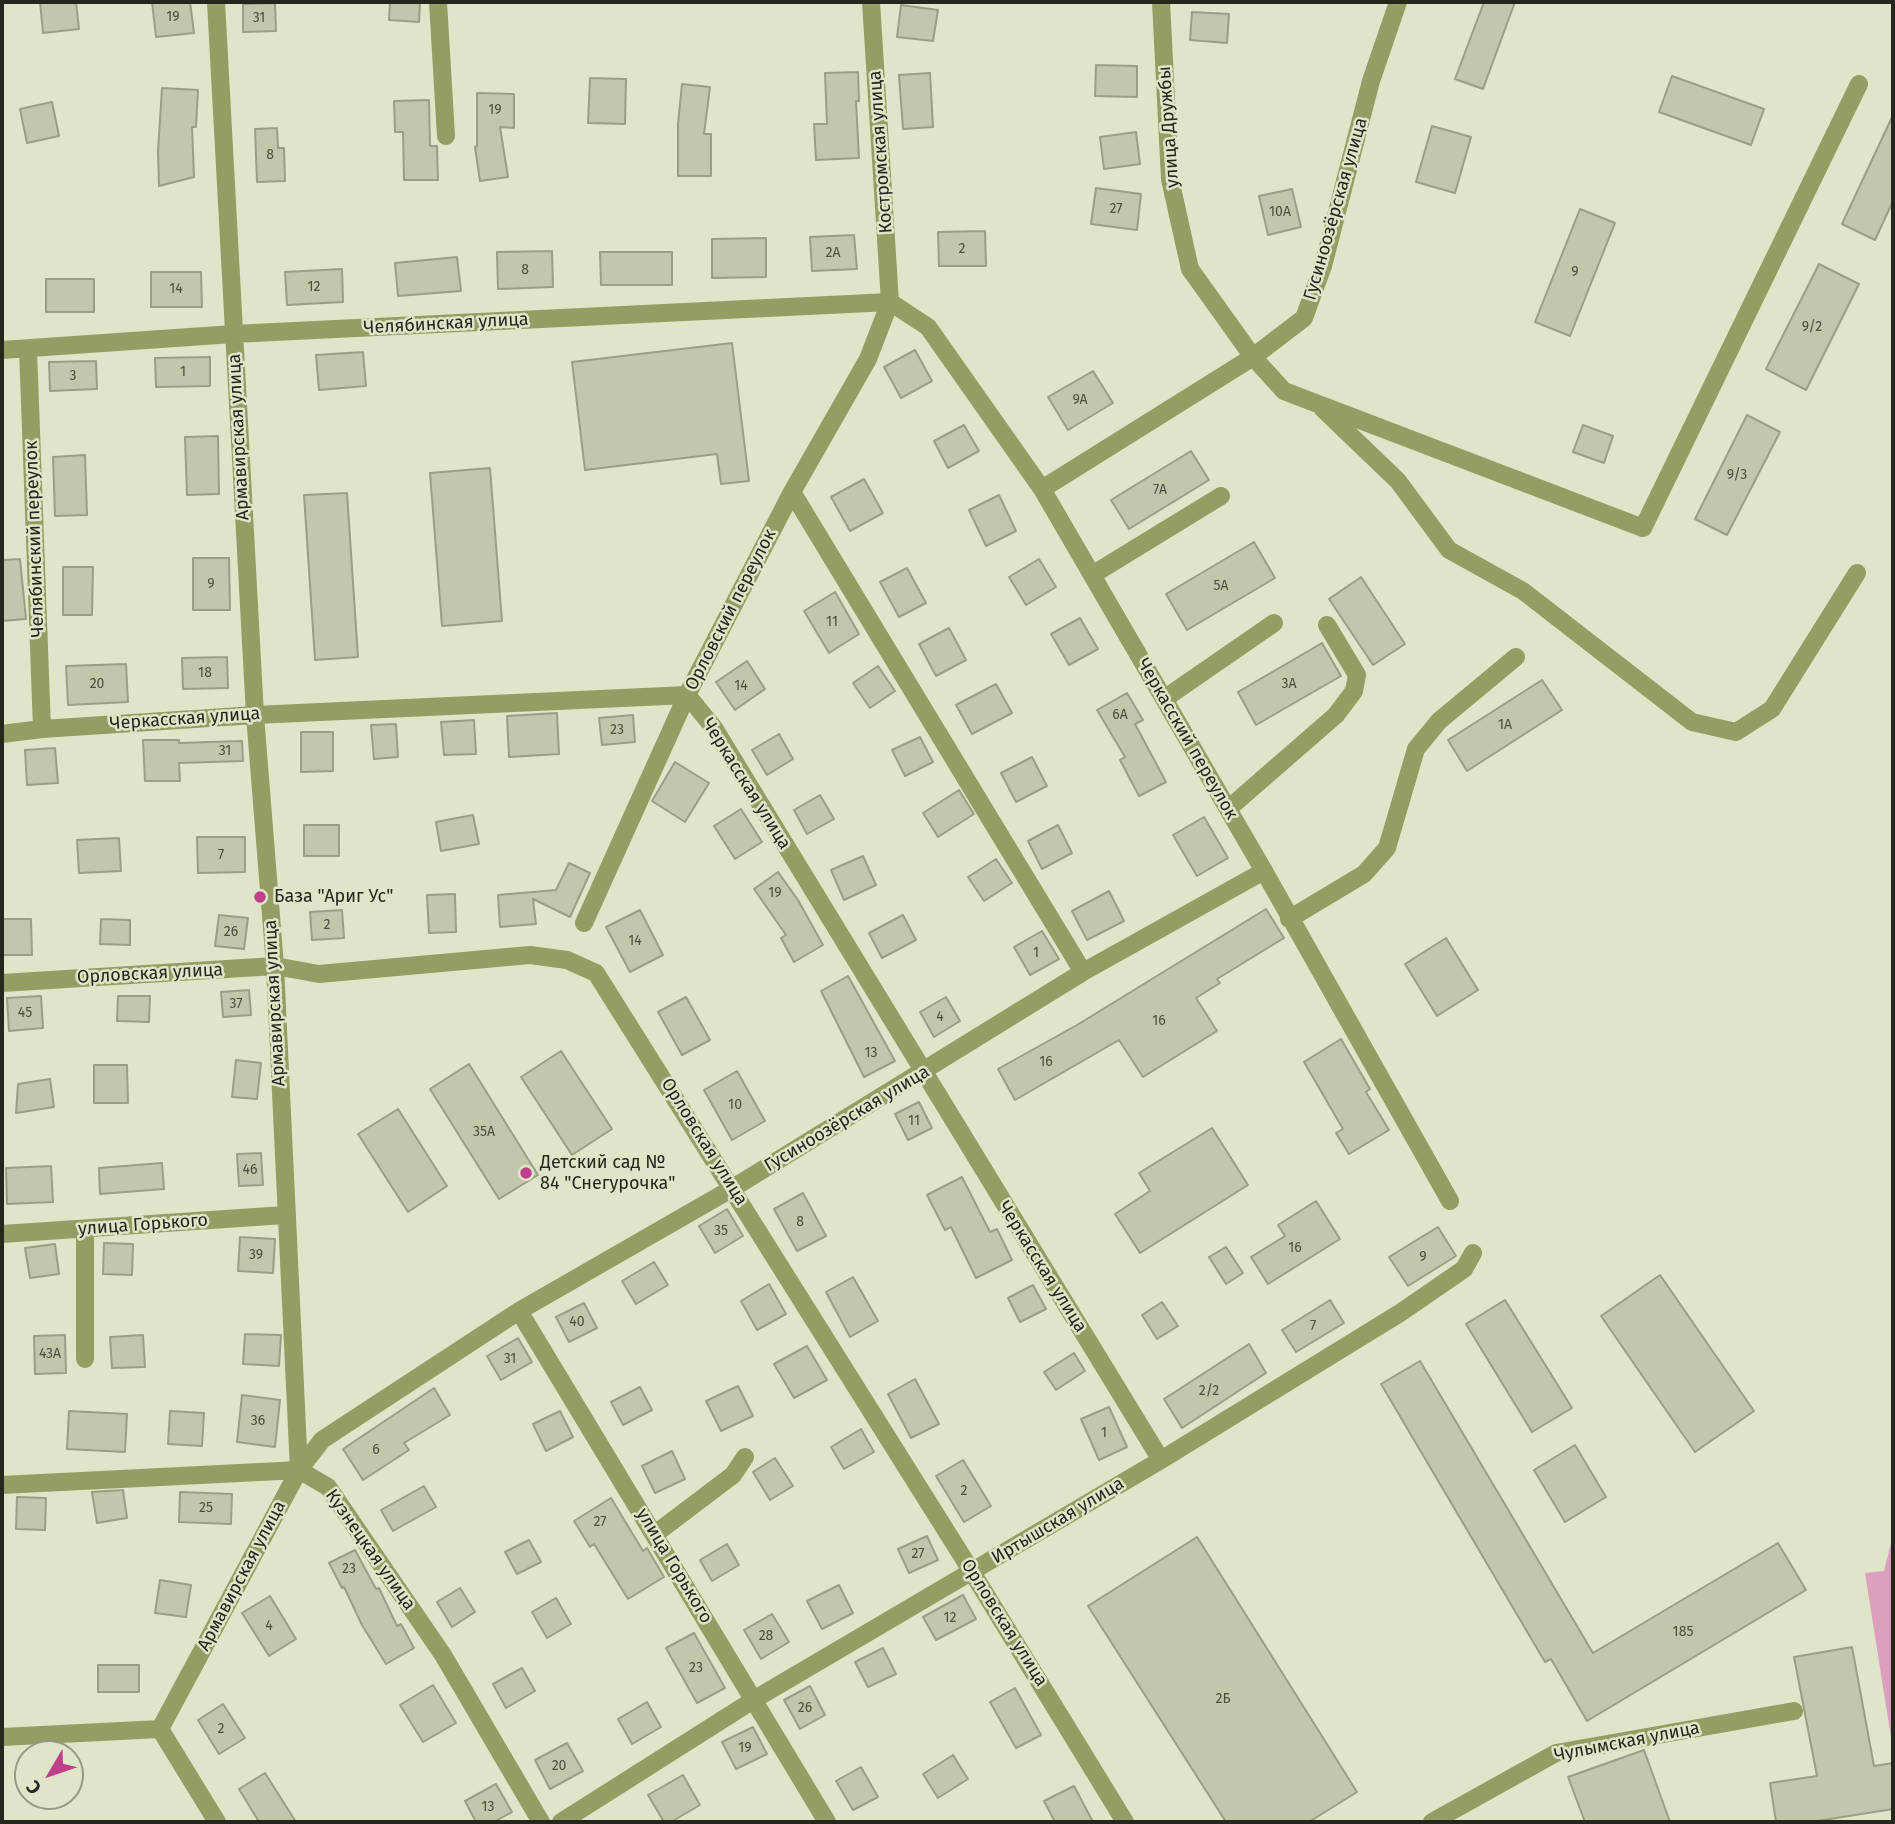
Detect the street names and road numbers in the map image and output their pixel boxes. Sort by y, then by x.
street label: улица Дружбы [1154,65,1184,189]
street label: Костромская улица [865,70,897,234]
street label: Гусиноозёрская улица [1300,115,1372,303]
street label: Челябинская улица [363,309,529,339]
street label: Армавирская улица [224,353,254,521]
street label: Челябинский переулок [21,440,49,638]
street label: Орловский переулок [681,526,781,694]
street label: Черкасский переулок [1132,654,1242,824]
street label: Черкасская улица [109,703,261,735]
street label: Черкасская улица [697,714,795,854]
street label: Армавирская улица [260,919,290,1087]
street label: Орловская улица [76,959,224,989]
street label: Гусиноозёрская улица [760,1061,934,1177]
street label: Орловская улица [656,1074,752,1210]
street label: Черкасская улица [993,1197,1091,1337]
street label: улица Горького [77,1210,209,1240]
street label: Иртышская улица [988,1473,1128,1569]
street label: Кузнецкая улица [320,1485,420,1615]
street label: Армавирская улица [193,1497,291,1655]
street label: улица Горького [631,1505,717,1627]
street label: Орловская улица [956,1555,1052,1691]
street label: Чулымская улица [1552,1717,1702,1767]

